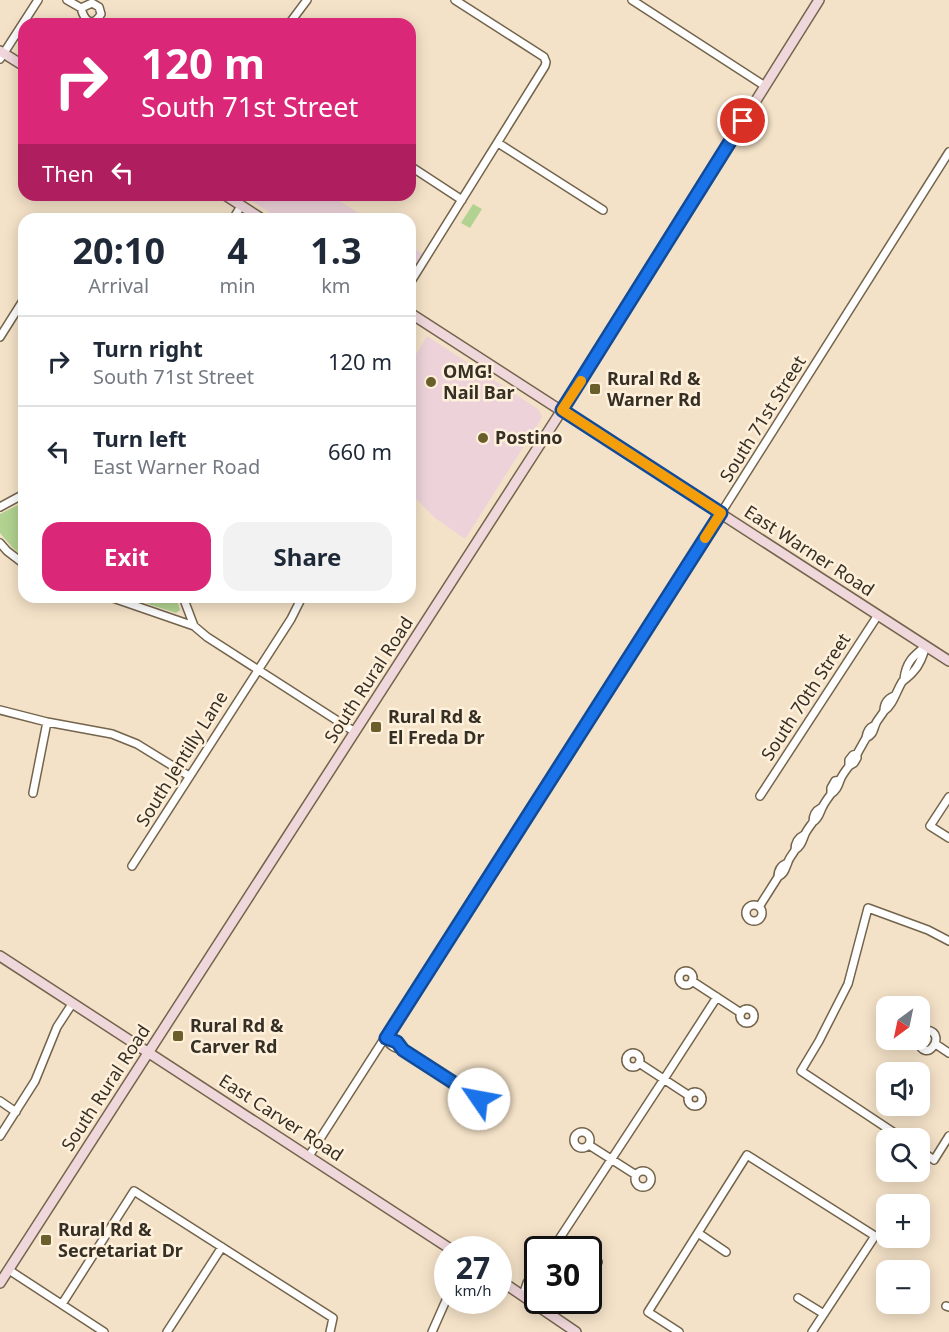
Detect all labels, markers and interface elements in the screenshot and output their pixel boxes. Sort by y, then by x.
text: 120 m [141,34,265,91]
icon: right [42,42,120,120]
text: South 71st Street [141,88,358,125]
pin [717,95,768,146]
icon: arrive [726,104,759,137]
icon: left [106,156,139,189]
text: Then [42,158,94,188]
text: 20:10 [72,226,165,275]
text: 4 [227,226,248,275]
text: 1.3 [310,226,361,275]
text: Arrival [88,272,149,299]
text: min [219,272,256,299]
text: km [321,272,351,299]
text: Turn right [93,333,203,363]
icon: right [42,345,75,378]
text: 120 m [328,346,392,376]
street label: South 71st Street [714,350,811,486]
place label: OMG! Nail Bar [443,359,515,404]
text: South 71st Street [93,363,254,390]
place label: Rural Rd & Warner Rd [607,366,701,411]
marker: OMG! Nail Bar [424,375,438,389]
marker: Rural Rd & Warner Rd [588,382,602,396]
text: Turn left [93,423,187,453]
place label: Postino [495,425,563,449]
marker: Postino [476,431,490,445]
icon: left [42,435,75,468]
text: 660 m [328,436,392,466]
text: East Warner Road [93,453,260,480]
street label: East Warner Road [740,499,879,601]
button: Exit [42,522,211,591]
button: Share [223,522,392,591]
street label: South Rural Road [318,612,418,747]
street label: South 70th Street [755,628,856,765]
street label: South Jentilly Lane [130,686,233,831]
place label: Rural Rd & El Freda Dr [388,704,485,749]
marker: Rural Rd & El Freda Dr [369,720,383,734]
north arrow [876,996,930,1050]
map controls [876,996,930,1314]
place label: Rural Rd & Carver Rd [190,1013,284,1058]
street label: South Rural Road [55,1020,155,1155]
marker: Rural Rd & Carver Rd [171,1029,185,1043]
button: sound [876,1062,930,1116]
position arrow [447,1067,511,1131]
street label: East Carver Road [215,1068,348,1166]
button: search [876,1128,930,1182]
button: + [876,1194,930,1248]
place label: Rural Rd & Secretariat Dr [58,1217,183,1262]
marker: Rural Rd & Secretariat Dr [39,1233,53,1247]
speed limit sign: 30 [524,1236,602,1314]
text: 27 [456,1247,490,1288]
button: − [876,1260,930,1314]
text: km/h [455,1280,491,1300]

